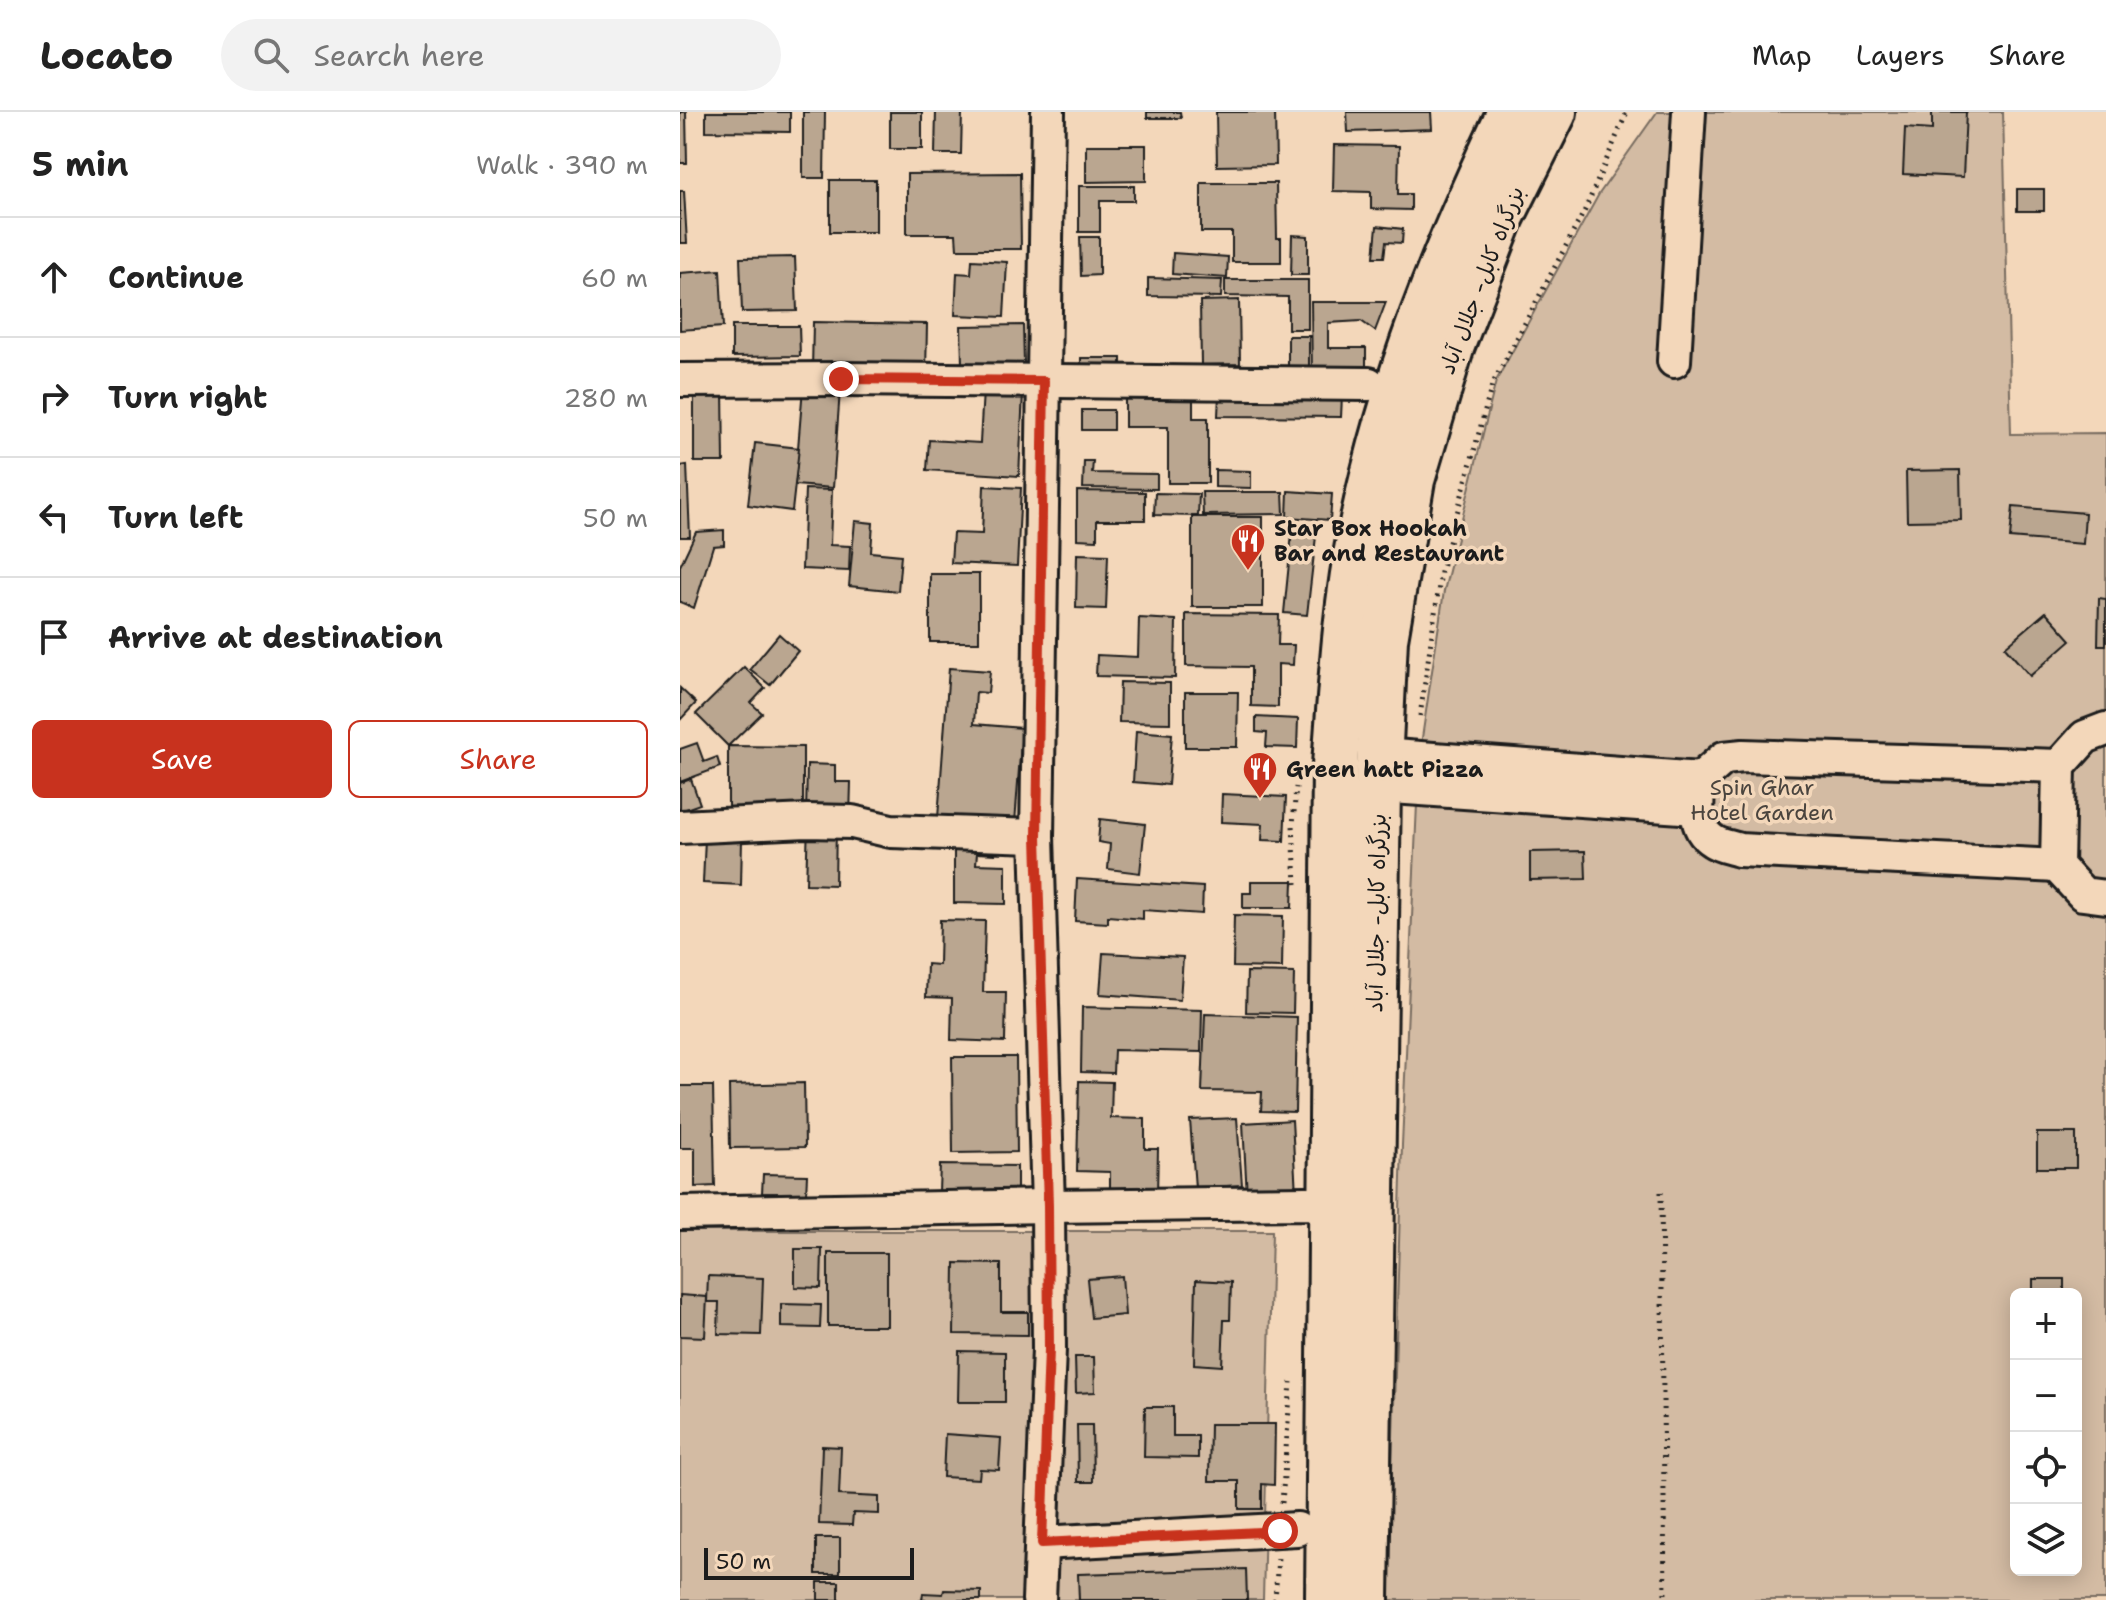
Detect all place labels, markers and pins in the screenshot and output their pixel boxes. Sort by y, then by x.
place label: Star Box Hookah Bar and Restaurant [1274,514,1505,568]
restaurant icon: Star Box Hookah Bar and Restaurant [1229,522,1267,572]
restaurant icon: Green hatt Pizza [1241,750,1279,800]
place label: Green hatt Pizza [1286,755,1483,784]

